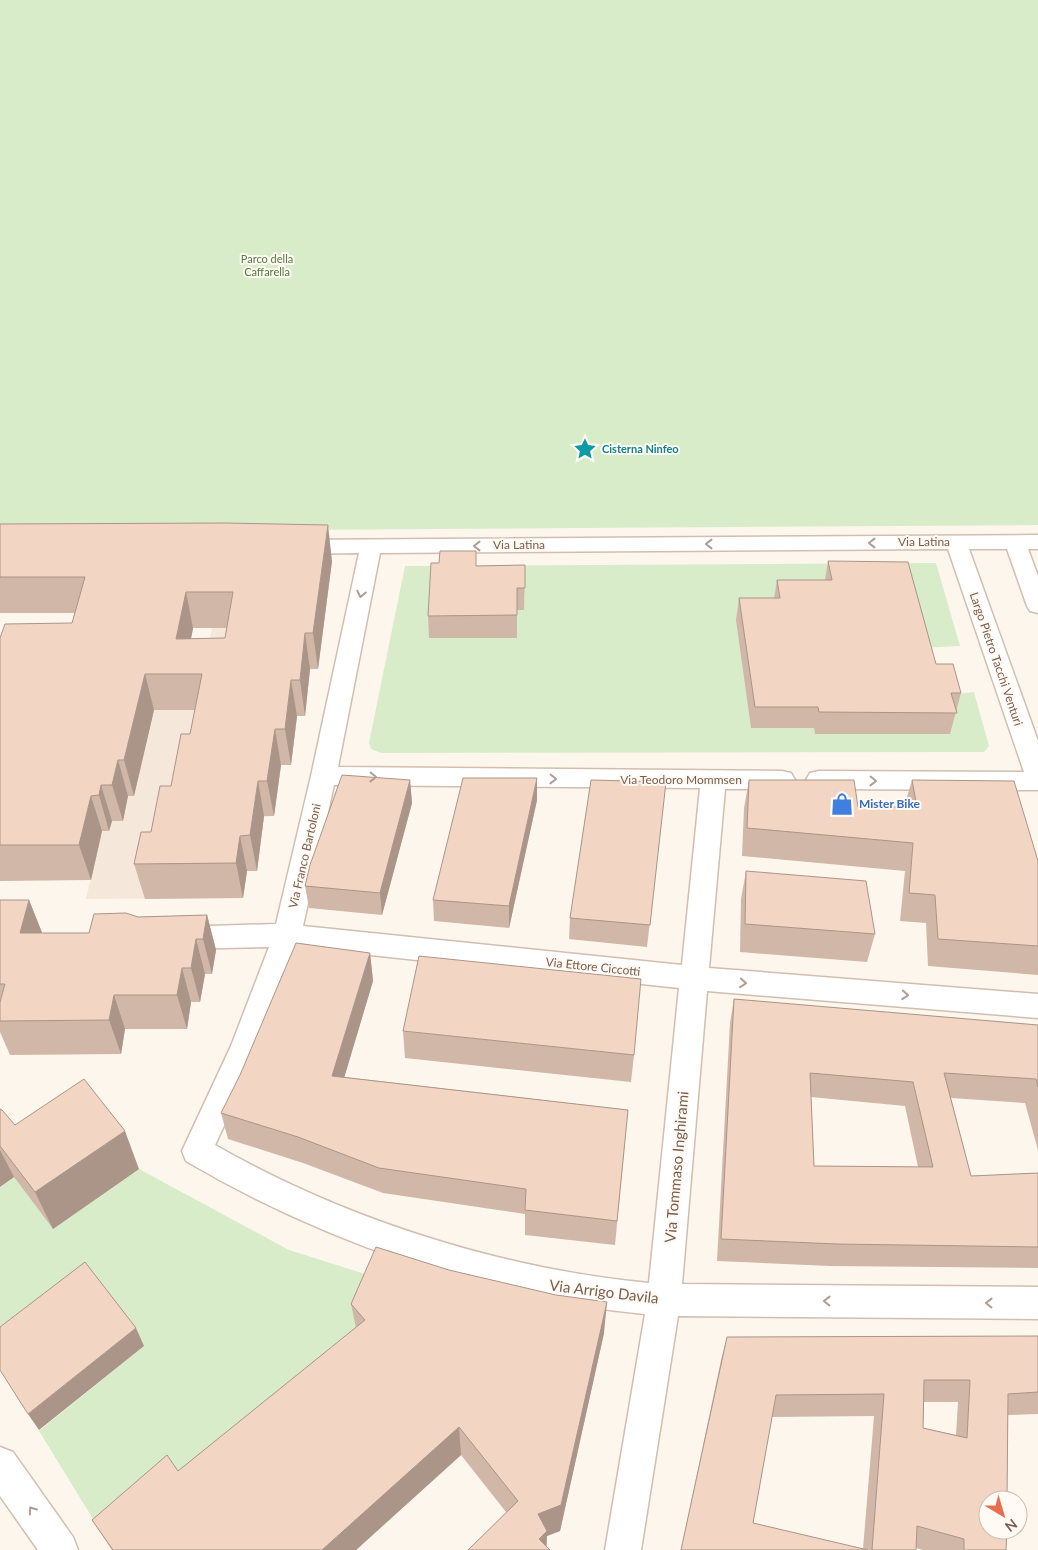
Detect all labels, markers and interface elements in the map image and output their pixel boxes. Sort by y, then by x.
park label: Parco della Caffarella [241,252,293,278]
place icon: Cisterna Ninfeo [572,436,598,462]
place label: Cisterna Ninfeo [602,442,679,455]
street label: Via Latina [898,534,950,549]
street label: Via Latina [493,537,545,552]
one-way arrow [868,537,876,548]
one-way arrow [705,539,713,549]
one-way arrow [473,540,481,551]
one-way arrow [356,590,366,599]
street label: Largo Pietro Tacchi Venturi [967,590,1026,728]
one-way arrow [370,772,377,782]
street label: Via Teodoro Mommsen [620,772,742,787]
one-way arrow [550,774,557,784]
one-way arrow [870,776,877,786]
shop icon: Mister Bike [829,791,855,817]
place label: Mister Bike [859,796,920,811]
street label: Via Franco Bartoloni [285,802,324,910]
street label: Via Ettore Ciccotti [545,954,641,979]
one-way arrow [739,977,747,988]
one-way arrow [901,990,909,1001]
street label: Via Tommaso Inghirami [660,1090,692,1243]
street label: Via Arrigo Davila [548,1275,660,1307]
one-way arrow [823,1296,830,1306]
one-way arrow [985,1298,993,1308]
north arrow [978,1490,1028,1540]
one-way arrow [29,1506,38,1516]
text: N [1002,1516,1021,1536]

